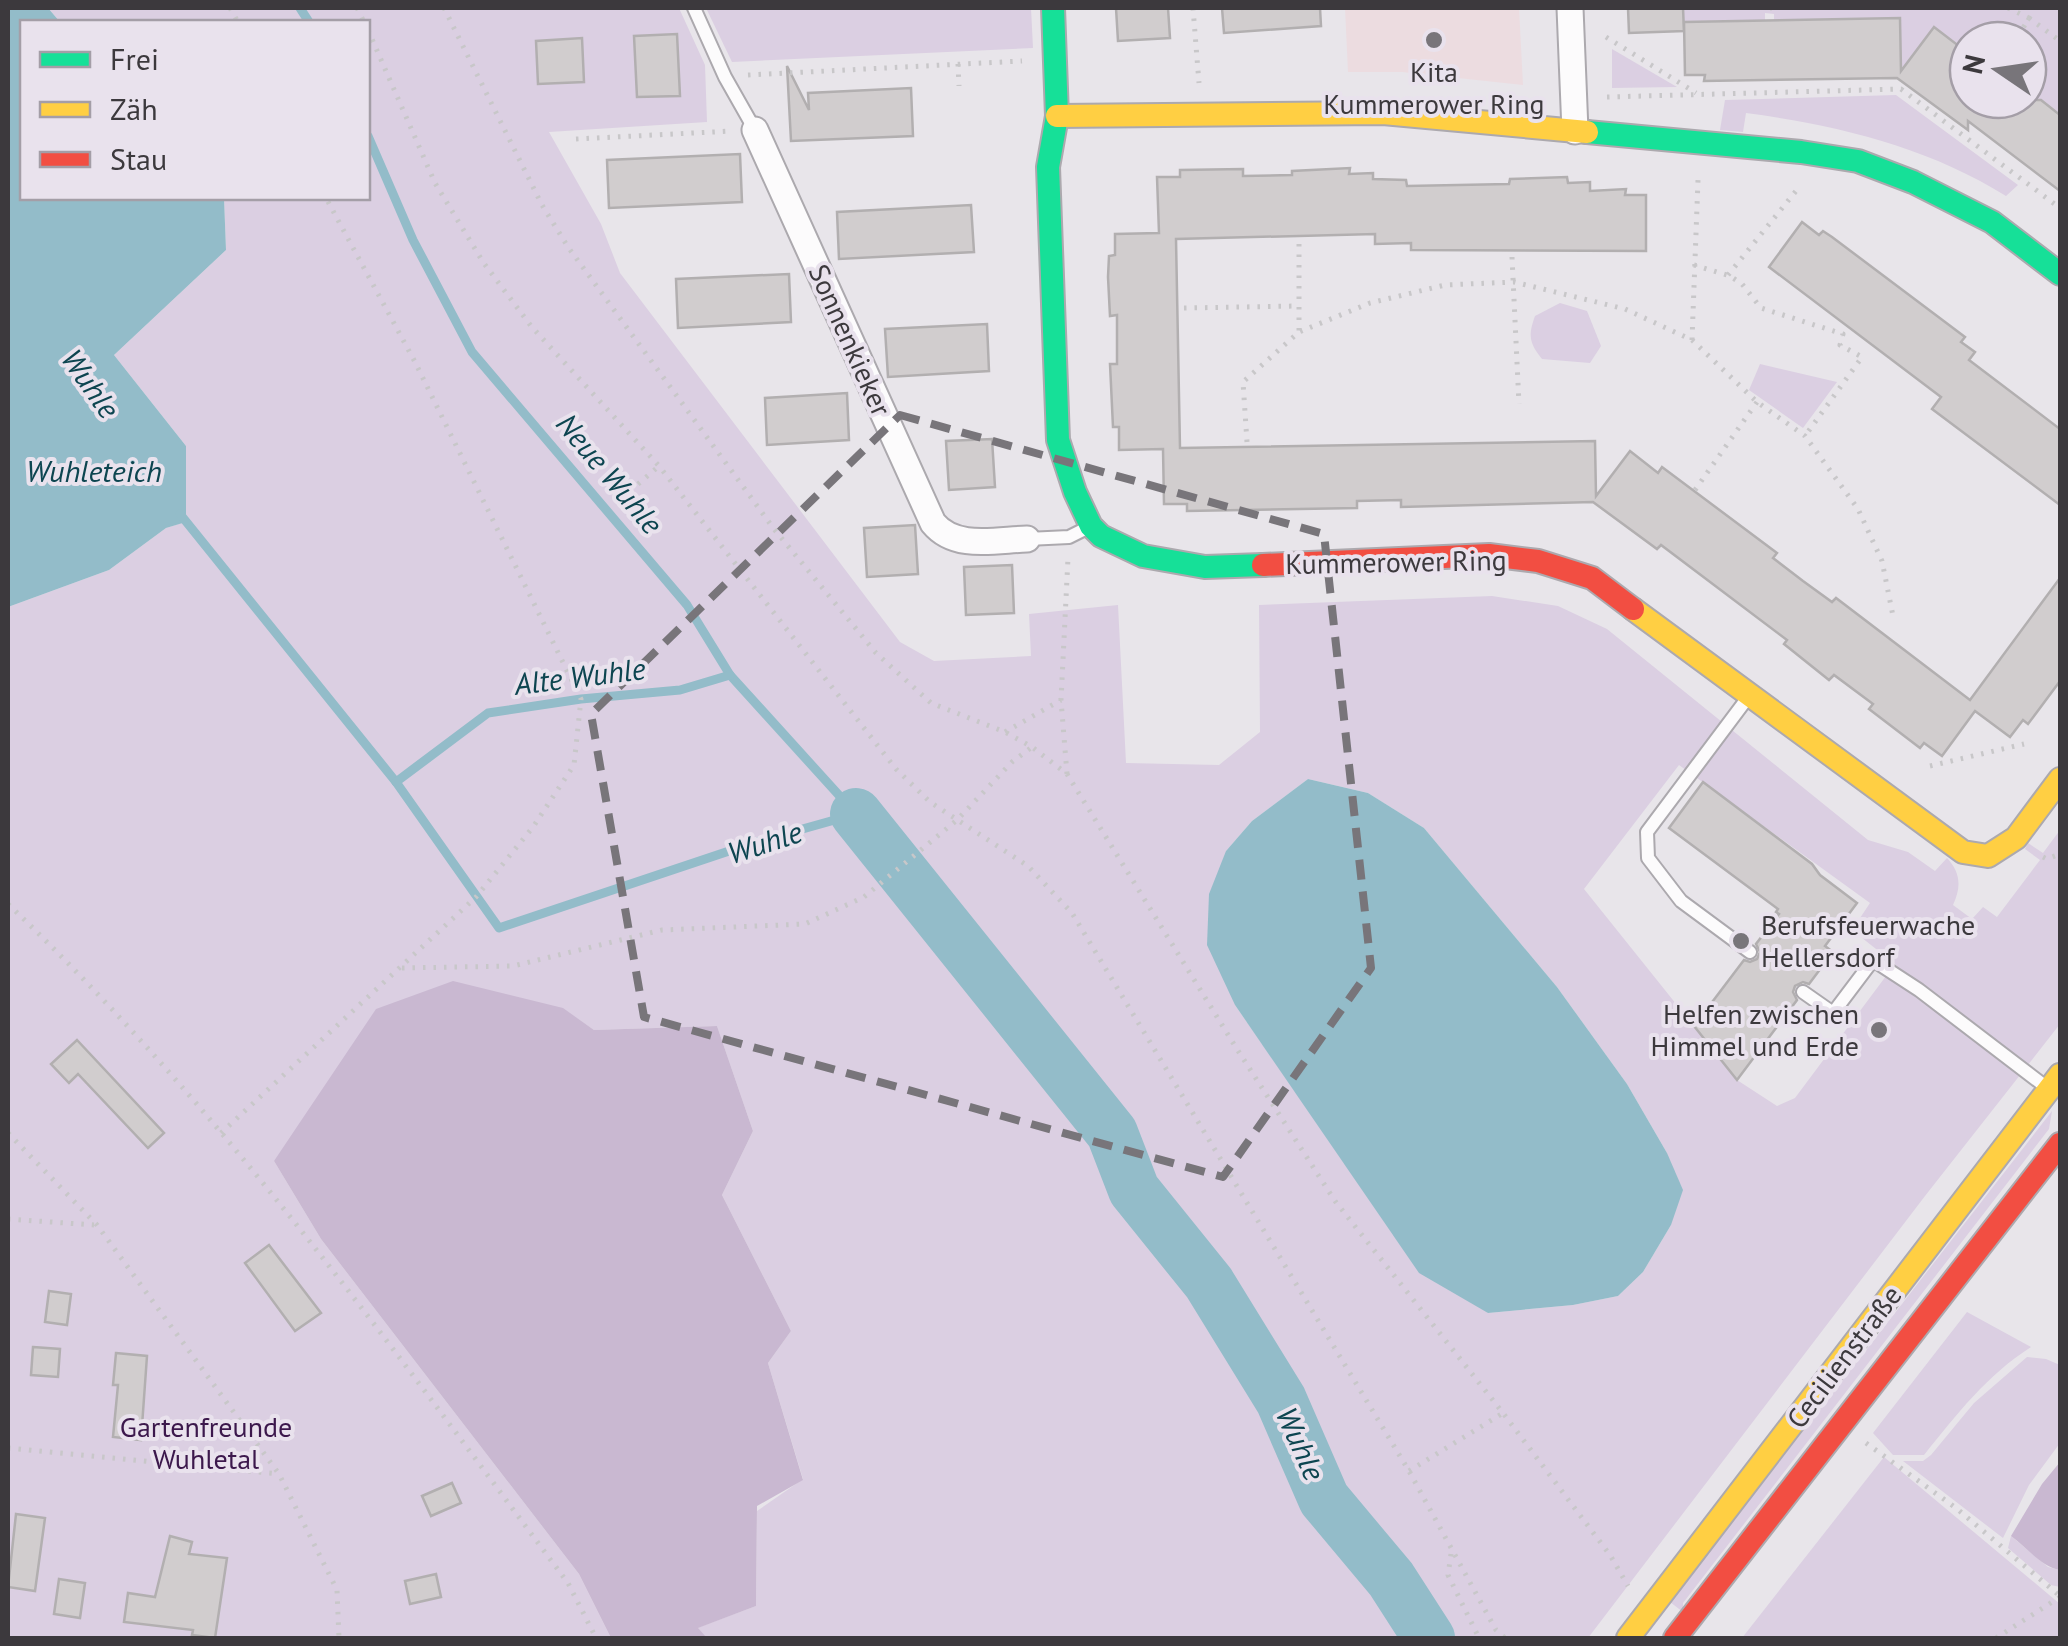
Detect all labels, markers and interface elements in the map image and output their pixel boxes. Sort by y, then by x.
legend [20,20,370,200]
north arrow [1948,20,2048,120]
marker: Kita Kummerower Ring [1423,29,1445,51]
text: Frei [110,39,159,78]
text: N [1953,51,1993,77]
place label: Kita Kummerower Ring [1323,53,1545,122]
text: Zäh [110,89,158,128]
text: Stau [110,139,167,178]
street label: Sonnenkieker [801,258,900,422]
water label: Wuhle [53,341,129,426]
water label: Neue Wuhle [548,405,672,542]
water label: Wuhleteich [26,451,162,490]
street label: Kummerower Ring [1285,541,1507,582]
water label: Alte Wuhle [511,648,648,703]
water label: Wuhle [722,811,807,872]
place label: Berufsfeuerwache Hellersdorf [1761,906,1975,975]
marker: Berufsfeuerwache Hellersdorf [1730,930,1752,952]
place label: Helfen zwischen Himmel und Erde [1651,995,1859,1064]
marker: Helfen zwischen Himmel und Erde [1868,1019,1890,1041]
street label: Cecilienstraße [1778,1278,1909,1436]
water label: Wuhle [1268,1401,1335,1486]
park label: Gartenfreunde Wuhletal [120,1408,292,1477]

